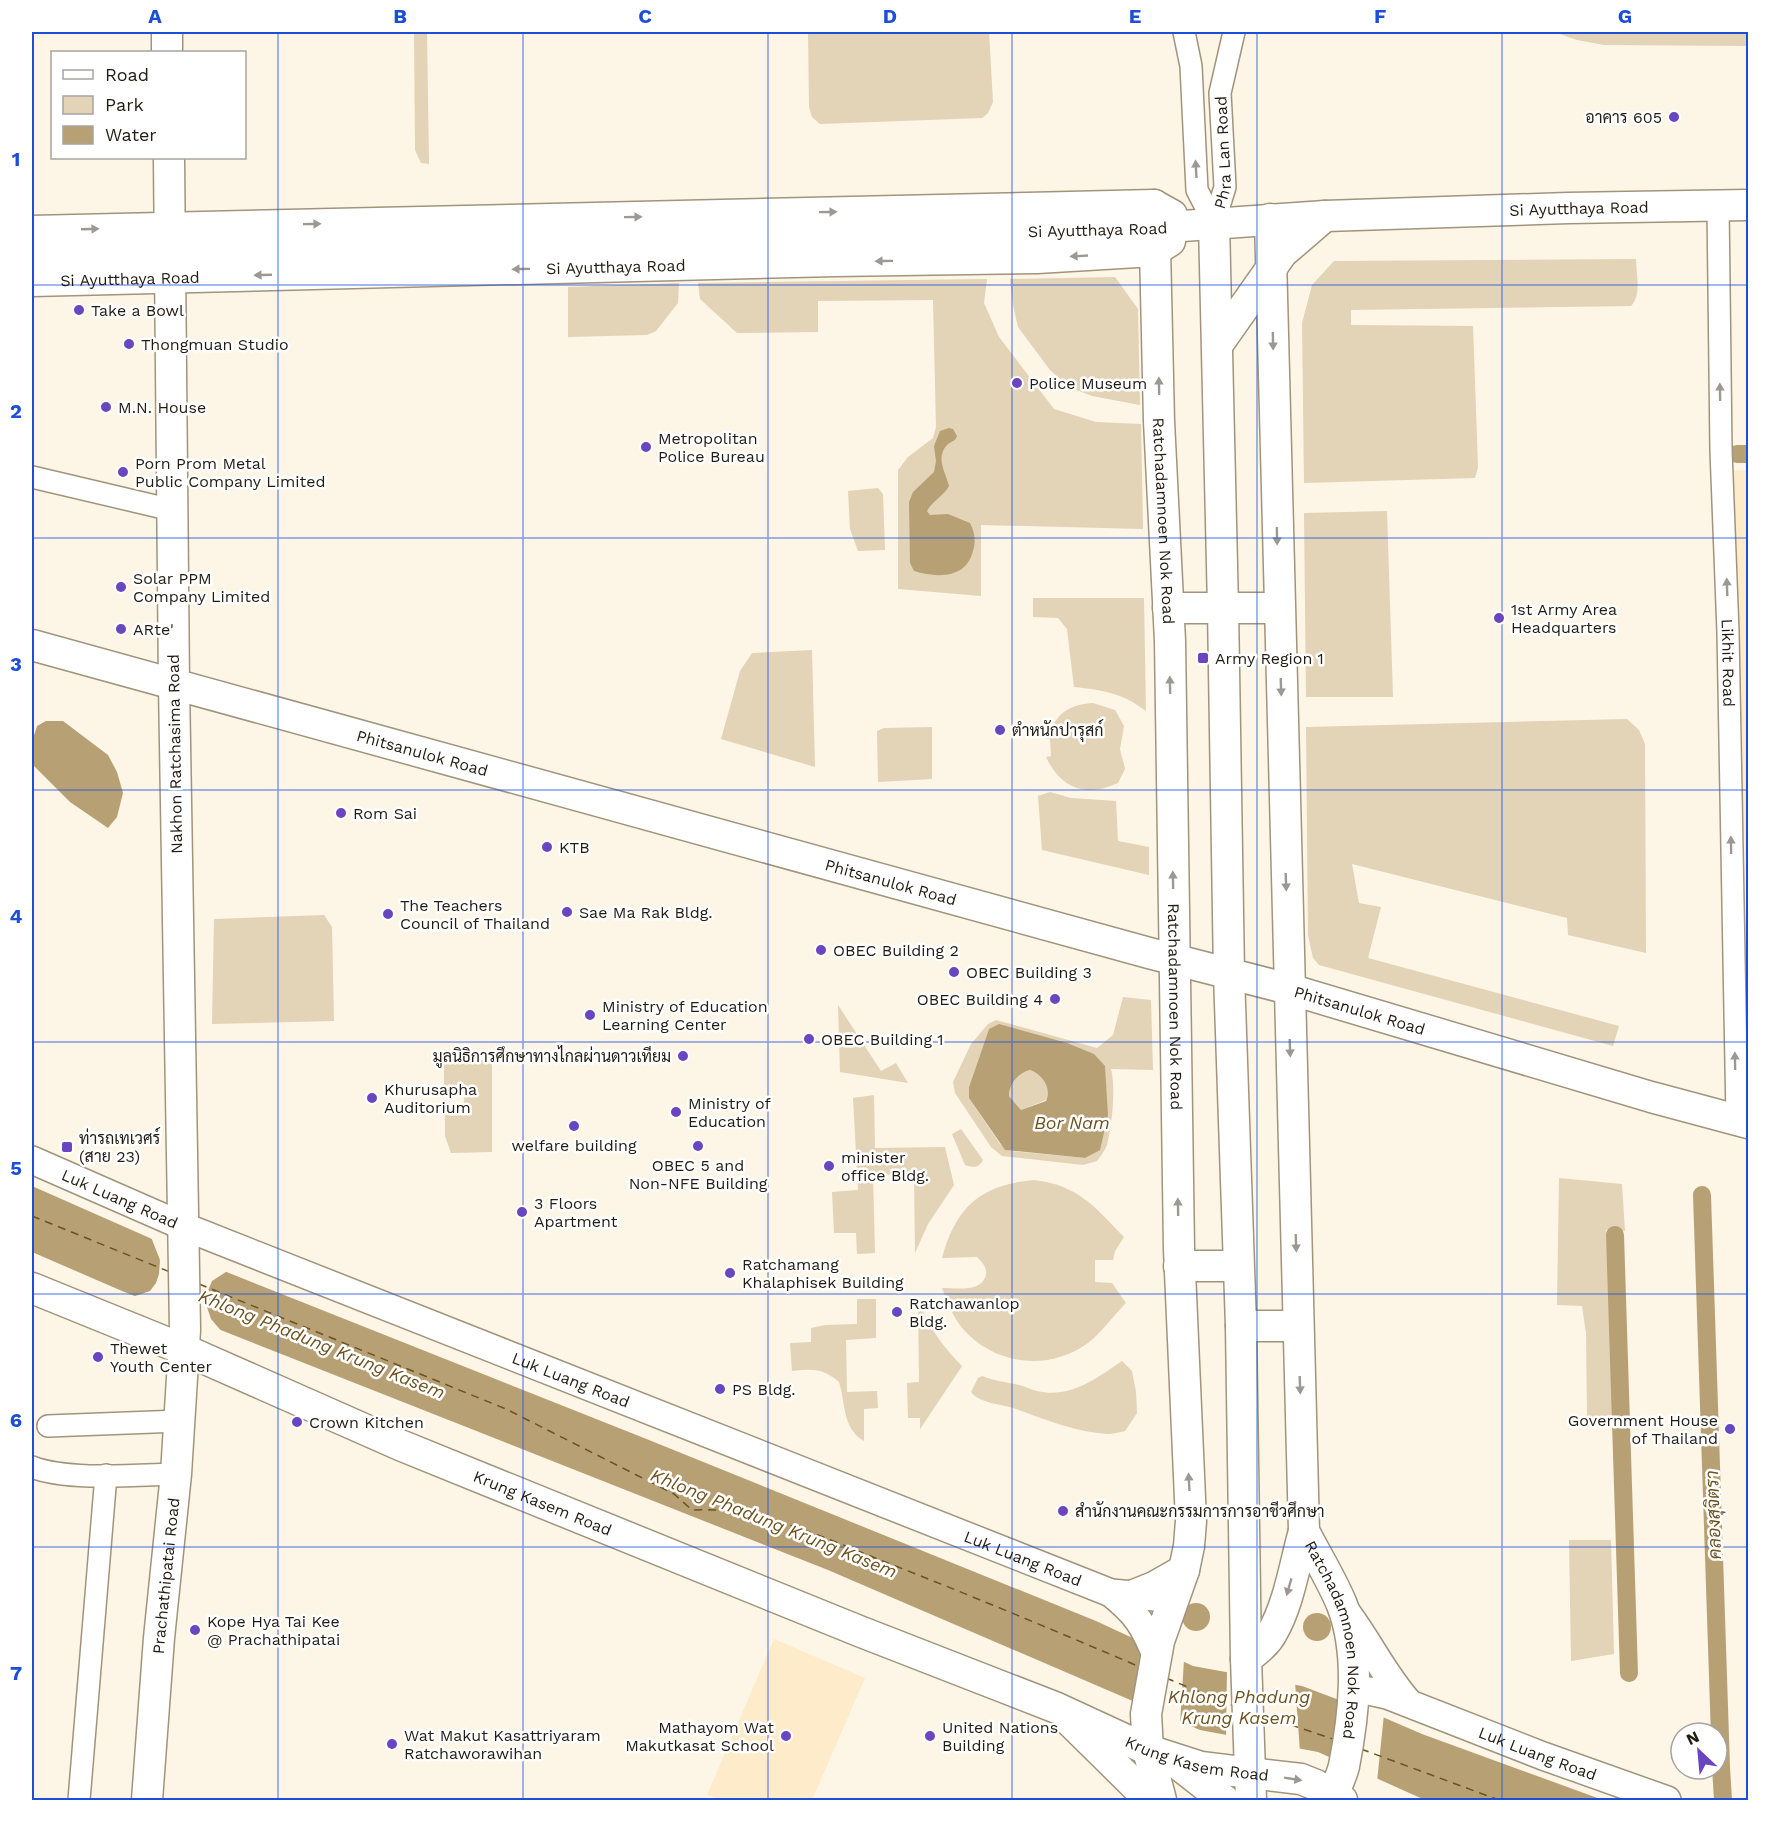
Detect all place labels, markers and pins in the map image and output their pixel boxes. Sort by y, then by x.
place label: อาคาร 605 [1585,108,1662,127]
marker: อาคาร 605 [1667,110,1681,124]
place label: Take a Bowl [91,301,184,320]
marker: Take a Bowl [72,303,86,317]
place label: Thongmuan Studio [141,335,289,354]
marker: Thongmuan Studio [122,337,136,351]
place label: Police Museum [1029,374,1147,393]
marker: Police Museum [1010,376,1024,390]
place label: M.N. House [118,398,206,417]
marker: M.N. House [99,400,113,414]
place label: Metropolitan Police Bureau [658,429,765,466]
marker: Metropolitan Police Bureau [639,440,653,454]
place label: Porn Prom Metal Public Company Limited [135,454,325,491]
marker: Porn Prom Metal Public Company Limited [116,465,130,479]
place label: Solar PPM Company Limited [133,569,270,606]
marker: Solar PPM Company Limited [114,580,128,594]
place label: 1st Army Area Headquarters [1511,600,1617,637]
marker: 1st Army Area Headquarters [1492,611,1506,625]
place label: ARte' [133,620,174,639]
marker: ARte' [114,622,128,636]
place label: Army Region 1 [1215,649,1324,668]
marker: Army Region 1 [1196,651,1210,665]
place label: ตำหนักปารุสก์ [1012,718,1104,742]
marker: ตำหนักปารุสก์ [993,723,1007,737]
place label: Rom Sai [353,804,417,823]
marker: Rom Sai [334,806,348,820]
place label: KTB [559,838,590,857]
marker: KTB [540,840,554,854]
place label: The Teachers Council of Thailand [400,896,550,933]
place label: Sae Ma Rak Bldg. [579,903,713,922]
marker: Sae Ma Rak Bldg. [560,905,574,919]
marker: The Teachers Council of Thailand [381,907,395,921]
place label: OBEC Building 2 [833,941,959,960]
marker: OBEC Building 2 [814,943,828,957]
place label: OBEC Building 3 [966,963,1092,982]
marker: OBEC Building 3 [947,965,961,979]
place label: OBEC Building 4 [917,990,1043,1009]
marker: OBEC Building 4 [1048,992,1062,1006]
place label: Ministry of Education Learning Center [602,997,768,1034]
marker: Ministry of Education Learning Center [583,1008,597,1022]
place label: OBEC Building 1 [821,1030,943,1049]
marker: OBEC Building 1 [802,1032,816,1046]
place label: มูลนิธิการศึกษาทางไกลผ่านดาวเทียม [433,1045,671,1068]
marker: มูลนิธิการศึกษาทางไกลผ่านดาวเทียม [676,1049,690,1063]
place label: Khurusapha Auditorium [384,1080,477,1117]
marker: Khurusapha Auditorium [365,1091,379,1105]
place label: Ministry of Education [688,1094,772,1131]
marker: Ministry of Education [669,1105,683,1119]
marker: welfare building [567,1119,581,1133]
place label: ท่ารถเทเวศร์ (สาย 23) [79,1126,161,1166]
place label: welfare building [512,1136,637,1155]
marker: OBEC 5 and Non-NFE Building [691,1139,705,1153]
marker: ท่ารถเทเวศร์ (สาย 23) [60,1140,74,1154]
place label: minister office Bldg. [841,1148,929,1185]
place label: OBEC 5 and Non-NFE Building [629,1156,768,1193]
marker: minister office Bldg. [822,1159,836,1173]
place label: 3 Floors Apartment [534,1194,618,1231]
marker: 3 Floors Apartment [515,1205,529,1219]
place label: Ratchamang Khalaphisek Building [742,1255,904,1292]
marker: Ratchamang Khalaphisek Building [723,1266,737,1280]
place label: Ratchawanlop Bldg. [909,1294,1020,1331]
marker: Ratchawanlop Bldg. [890,1305,904,1319]
place label: Thewet Youth Center [110,1339,212,1376]
marker: Thewet Youth Center [91,1350,105,1364]
place label: PS Bldg. [732,1380,796,1399]
marker: PS Bldg. [713,1382,727,1396]
place label: Government House of Thailand [1568,1411,1718,1448]
place label: Crown Kitchen [309,1413,424,1432]
marker: Crown Kitchen [290,1415,304,1429]
marker: Government House of Thailand [1723,1422,1737,1436]
place label: สำนักงานคณะกรรมการการอาชีวศึกษา [1075,1500,1325,1521]
marker: สำนักงานคณะกรรมการการอาชีวศึกษา [1056,1504,1070,1518]
place label: Kope Hya Tai Kee @ Prachathipatai [207,1612,340,1649]
marker: Kope Hya Tai Kee @ Prachathipatai [188,1623,202,1637]
place label: Mathayom Wat Makutkasat School [625,1718,774,1755]
place label: United Nations Building [942,1718,1058,1755]
place label: Wat Makut Kasattriyaram Ratchaworawihan [404,1726,601,1763]
marker: Mathayom Wat Makutkasat School [779,1729,793,1743]
marker: United Nations Building [923,1729,937,1743]
marker: Wat Makut Kasattriyaram Ratchaworawihan [385,1737,399,1751]

